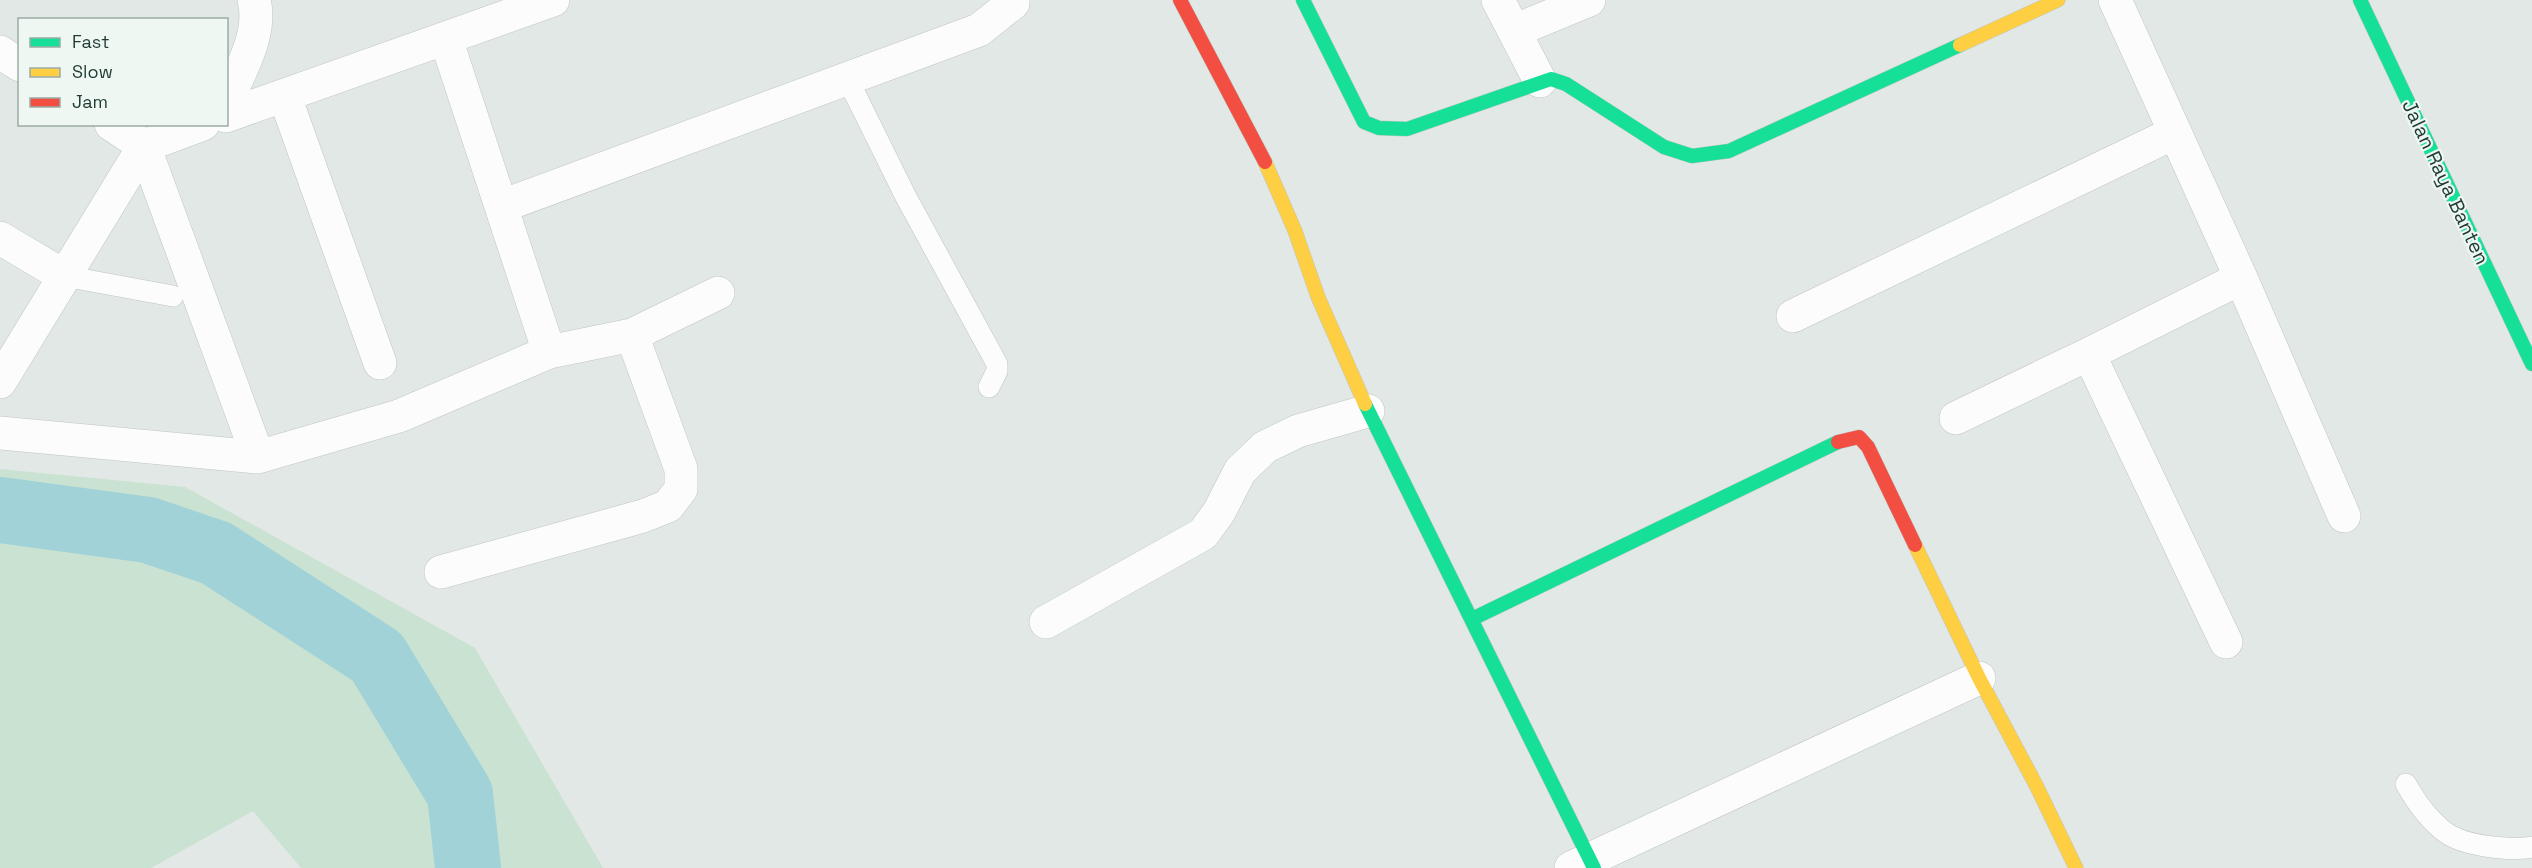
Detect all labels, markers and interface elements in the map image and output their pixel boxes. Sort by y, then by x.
legend [18,18,228,126]
text: Fast [72,30,109,53]
text: Slow [72,60,113,83]
text: Jam [72,90,108,113]
street label: Jalan Raya Banten [2396,95,2496,269]

